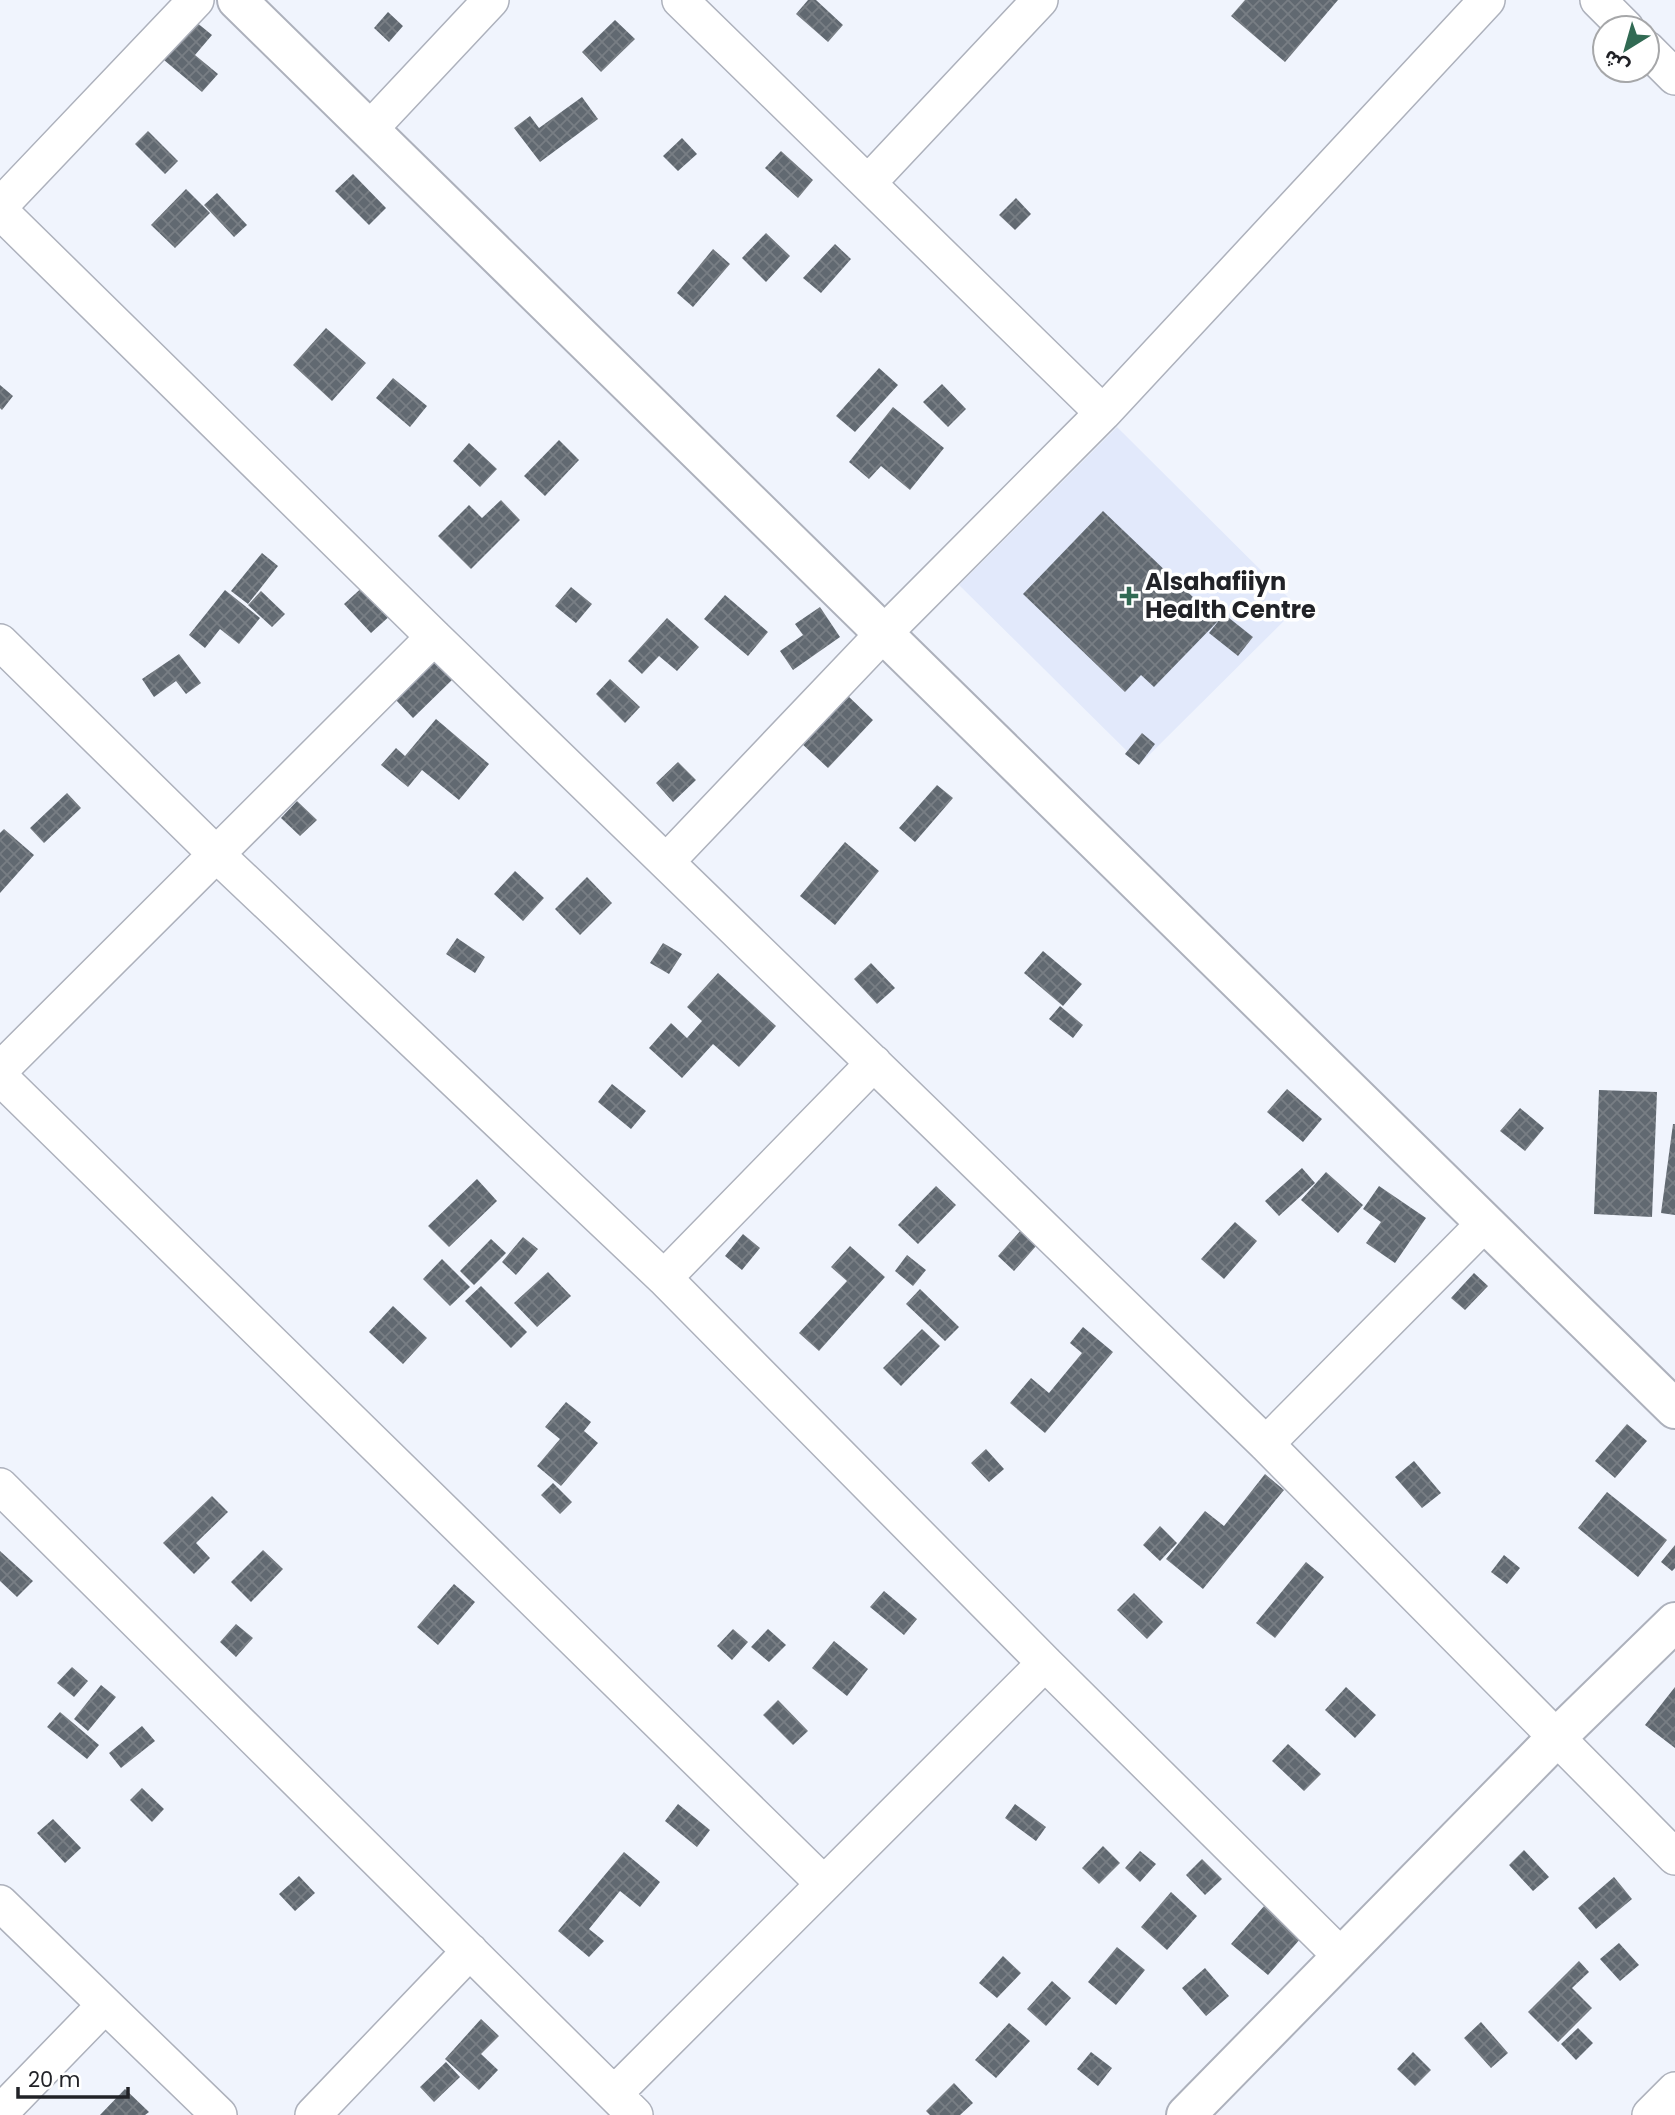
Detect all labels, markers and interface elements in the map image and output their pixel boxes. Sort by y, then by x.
north arrow [1591,14,1661,84]
text: ش [1598,44,1635,81]
place label: Alsahafiiyn Health Centre [1145,565,1316,626]
marker: Alsahafiiyn Health Centre [1119,586,1139,606]
scale bar [18,2056,128,2100]
text: 20 m [28,2065,81,2094]

